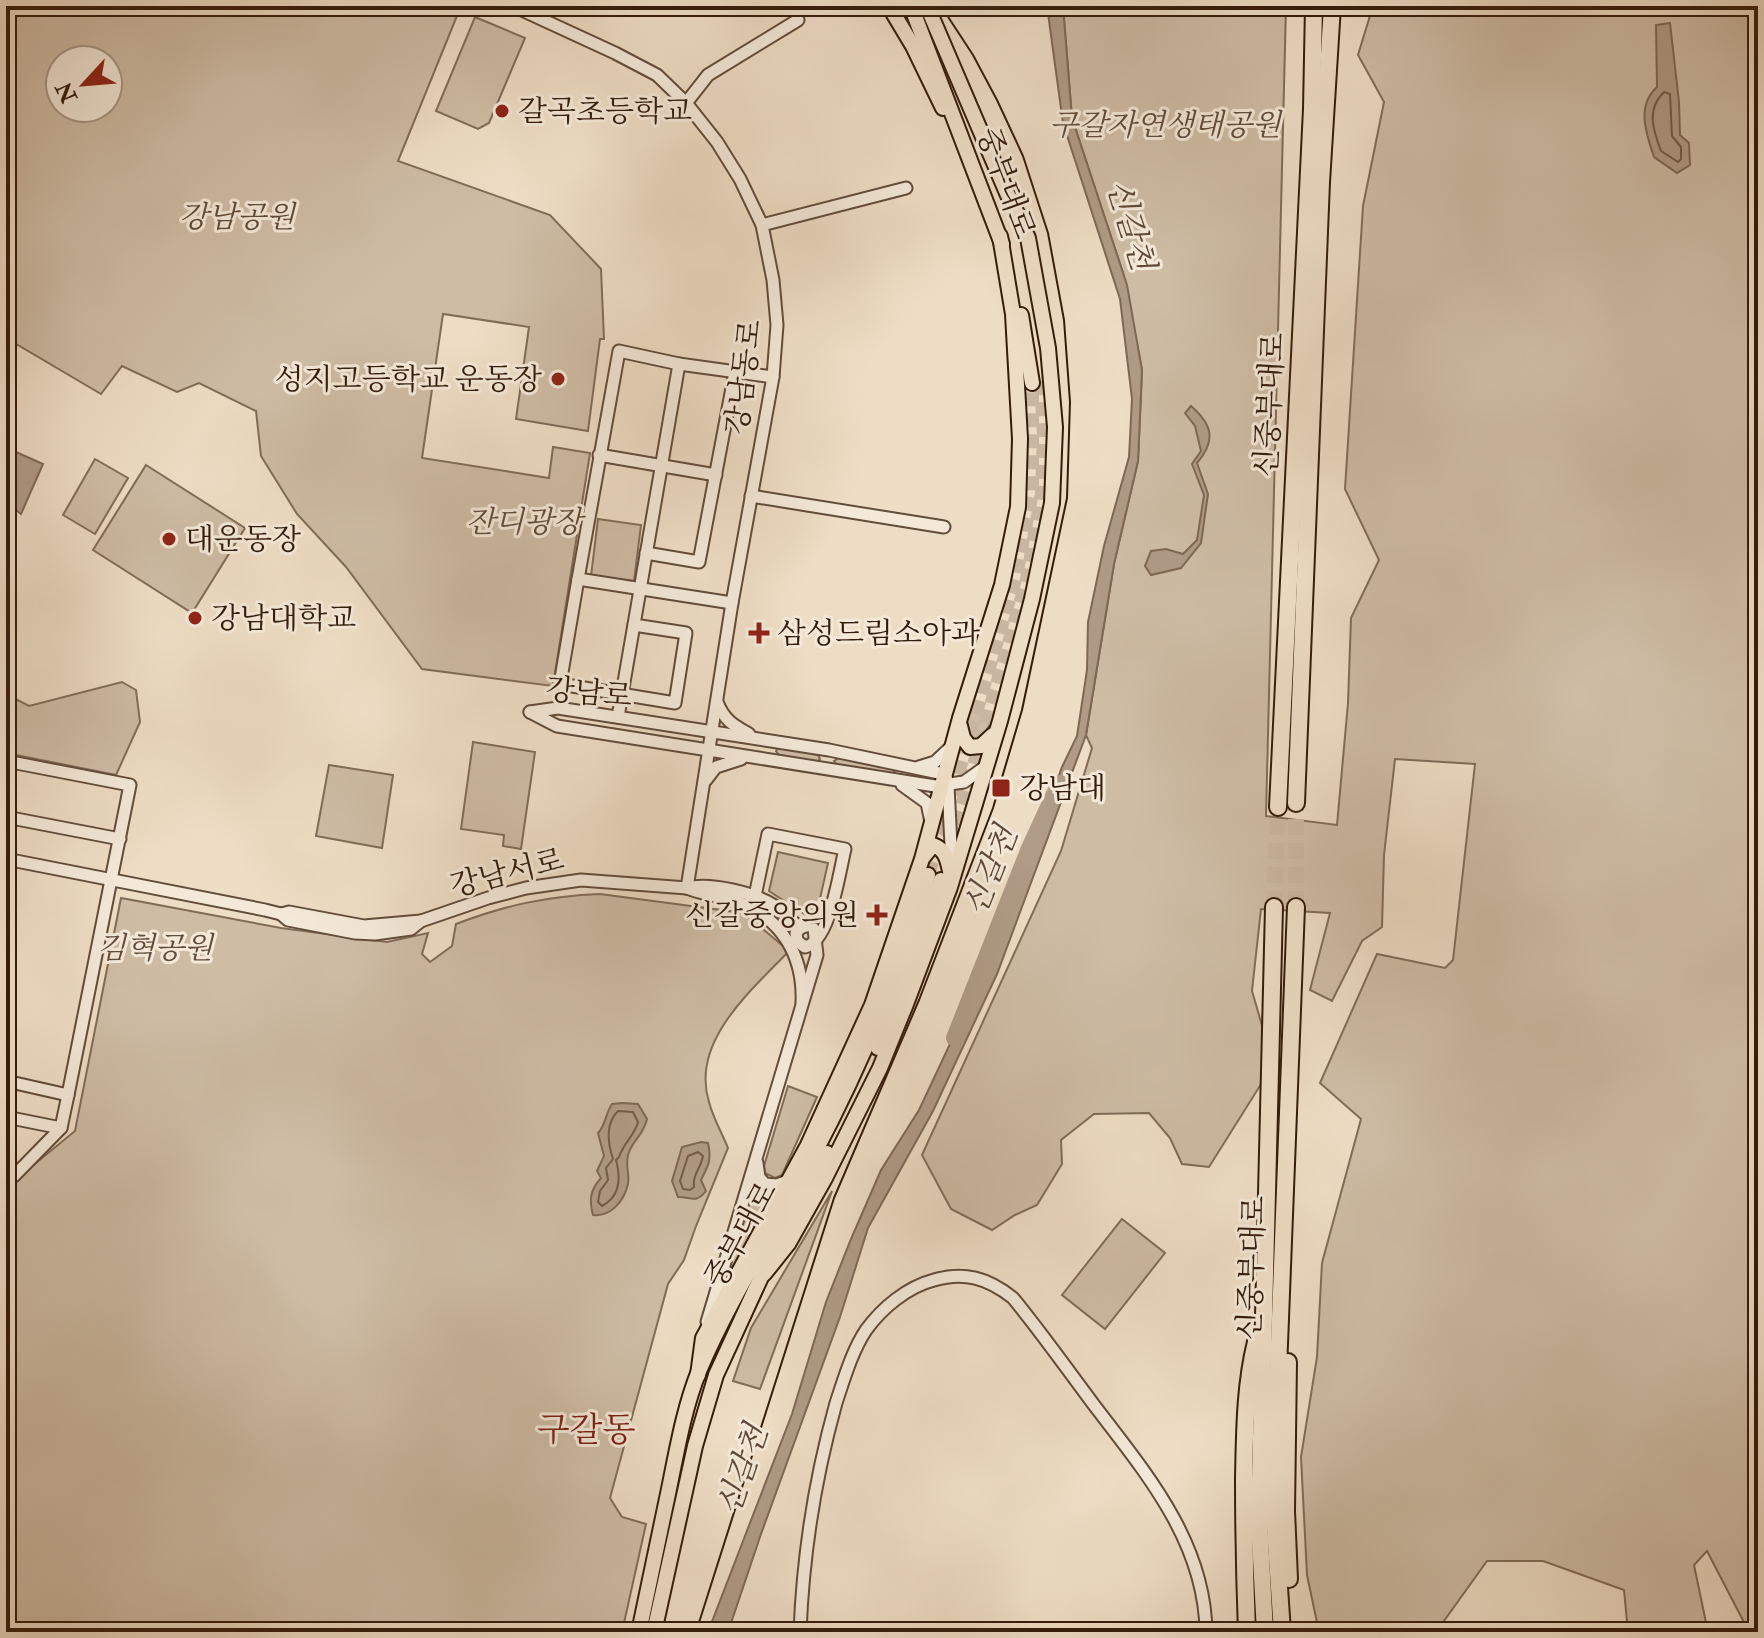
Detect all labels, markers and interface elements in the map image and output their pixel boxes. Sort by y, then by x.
north arrow [44,44,124,124]
text: N [50,77,84,108]
place label: 갈곡초등학교 [518,93,692,130]
marker: 갈곡초등학교 [493,102,511,120]
park label: 구갈자연생태공원 [1049,107,1283,144]
street label: 중부대로 [969,122,1043,244]
water label: 신갈천 [1097,175,1163,277]
park label: 강남공원 [179,199,297,236]
street label: 강남동로 [719,317,769,437]
street label: 신중부대로 [1248,332,1292,478]
place label: 성지고등학교 운동장 [275,361,542,398]
marker: 성지고등학교 운동장 [549,370,567,388]
park label: 잔디광장 [466,504,586,541]
place label: 대운동장 [185,521,301,558]
marker: 대운동장 [160,530,178,548]
place label: 강남대학교 [211,600,356,637]
marker: 강남대학교 [186,609,204,627]
place label: 삼성드림소아과 [777,615,980,652]
marker: 삼성드림소아과 [748,622,770,644]
street label: 강남로 [544,671,634,715]
place label: 강남대 [1019,770,1106,807]
marker: 강남대 [990,777,1012,799]
water label: 신갈천 [955,819,1028,921]
street label: 강남서로 [446,841,568,905]
place label: 신갈중앙의원 [685,897,859,934]
marker: 신갈중앙의원 [866,904,888,926]
park label: 김혁공원 [97,930,215,967]
street label: 중부대로 [697,1175,785,1295]
street label: 신중부대로 [1231,1195,1273,1341]
district label: 구갈동 [537,1409,635,1452]
water label: 신갈천 [709,1418,778,1520]

